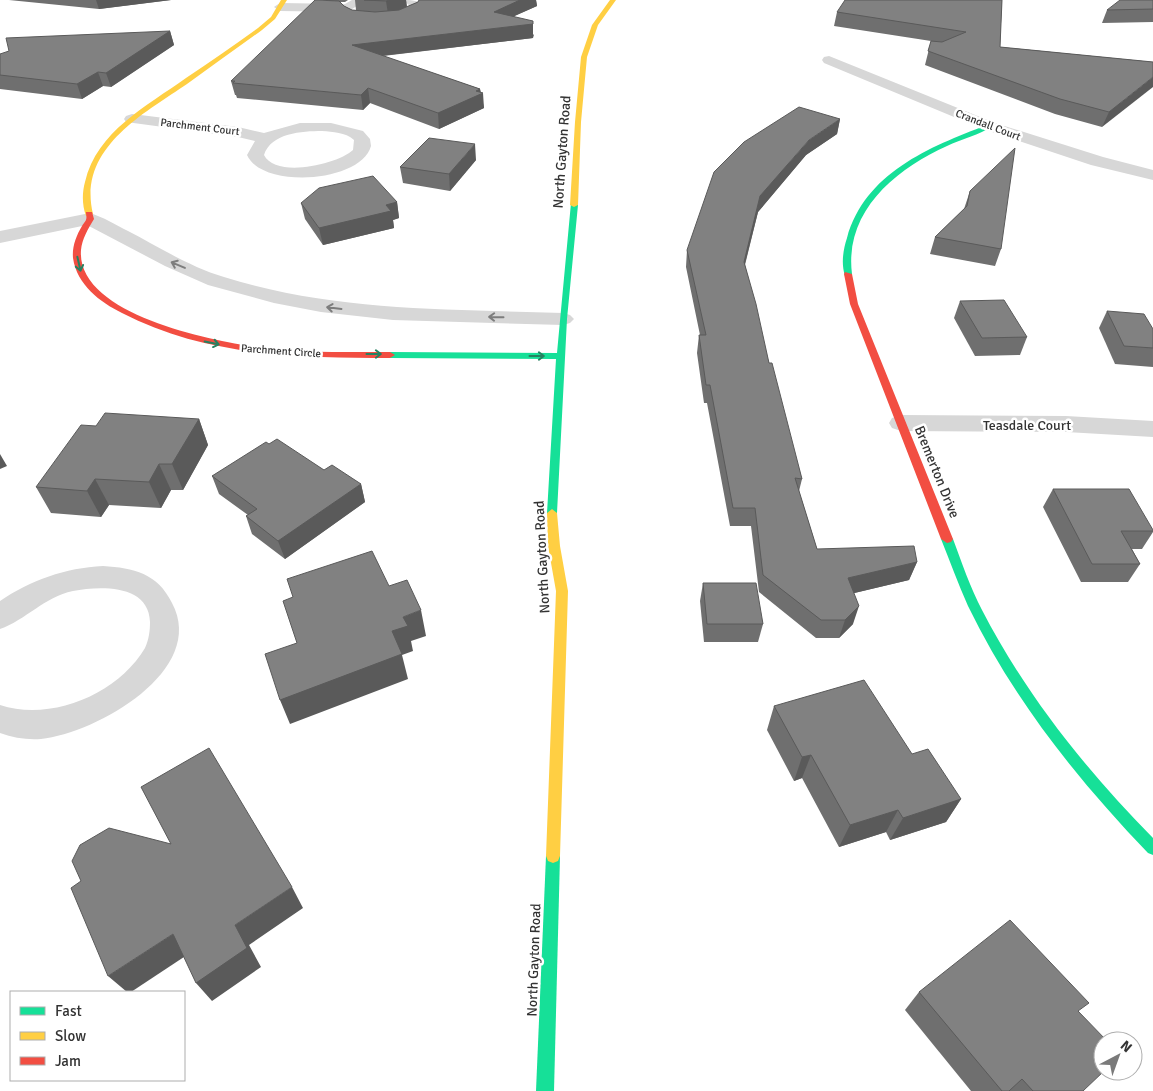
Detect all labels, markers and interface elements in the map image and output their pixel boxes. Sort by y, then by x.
street label: North Gayton Road [550,95,574,209]
street label: Crandall Court [954,107,1023,143]
street label: Parchment Court [160,116,240,138]
one-way arrow [75,255,84,271]
one-way arrow [171,260,186,270]
one-way arrow [326,303,342,313]
one-way arrow [489,312,505,322]
one-way arrow [204,339,220,348]
street label: Parchment Circle [240,342,322,360]
one-way arrow [366,350,382,359]
one-way arrow [528,351,544,360]
street label: Teasdale Court [983,417,1071,434]
street label: Bremerton Drive [911,423,963,521]
street label: North Gayton Road [531,500,553,614]
street label: North Gayton Road [524,903,544,1017]
legend [10,991,185,1081]
text: Fast [55,1002,82,1020]
text: Slow [55,1027,86,1045]
north arrow [1093,1031,1143,1081]
text: N [1117,1037,1135,1056]
text: Jam [55,1052,81,1070]

